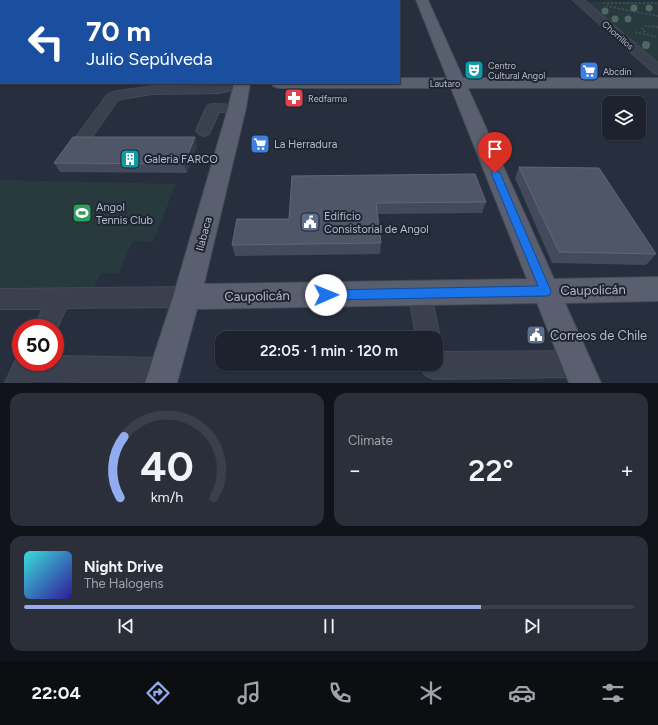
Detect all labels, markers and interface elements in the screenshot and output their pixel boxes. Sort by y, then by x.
text: 70 m [86,14,151,48]
icon: left [20,16,72,68]
street label: Chorrillos [600,18,636,52]
text: Julio Sepúlveda [86,48,213,70]
theatre icon: Centro Cultural Angol [463,59,485,81]
place label: Centro Cultural Angol [488,60,545,81]
supermarket icon: Abcdin [578,60,600,82]
place label: Abcdin [603,66,632,77]
street label: Lautaro [430,78,460,89]
pharmacy icon: Redfarma [283,87,305,109]
place label: Redfarma [308,93,347,104]
map controls [602,96,646,140]
button: layers [602,96,646,140]
pin [478,132,512,173]
supermarket icon: La Herradura [249,133,271,155]
place label: La Herradura [274,138,337,151]
icon: arrive [484,138,506,160]
building icon: Galeria FARCO [119,148,141,170]
place label: Galeria FARCO [144,153,218,166]
place label: Angol Tennis Club [96,201,153,227]
sports icon: Angol Tennis Club [71,202,93,224]
place label: Edificio Consistorial de Angol [324,210,429,236]
public building icon: Edificio Consistorial de Angol [299,211,321,233]
street label: Ilabaca [193,216,215,252]
position arrow [305,274,347,316]
street label: Caupolicán [560,282,626,298]
street label: Caupolicán [224,288,290,304]
speed limit sign: 50 [12,319,64,371]
public building icon: Correos de Chile [525,324,547,346]
place label: Correos de Chile [550,328,647,343]
text: 22:05 · 1 min · 120 m [260,342,398,360]
text: Climate [348,433,393,448]
text: 40 [140,440,194,490]
text: 22° [468,452,514,489]
text: − [348,457,362,484]
text: + [620,457,634,484]
text: km/h [151,487,183,505]
text: Night Drive [84,558,163,576]
text: The Halogens [84,576,164,591]
icon: previous [115,615,137,637]
icon: pause [318,615,340,637]
icon: next [521,615,543,637]
icon: directions [144,679,172,707]
icon: music [235,679,263,707]
icon: phone [326,679,354,707]
icon: climate [417,679,445,707]
icon: car [508,679,536,707]
icon: filters [599,679,627,707]
text: 22:04 [31,682,81,704]

